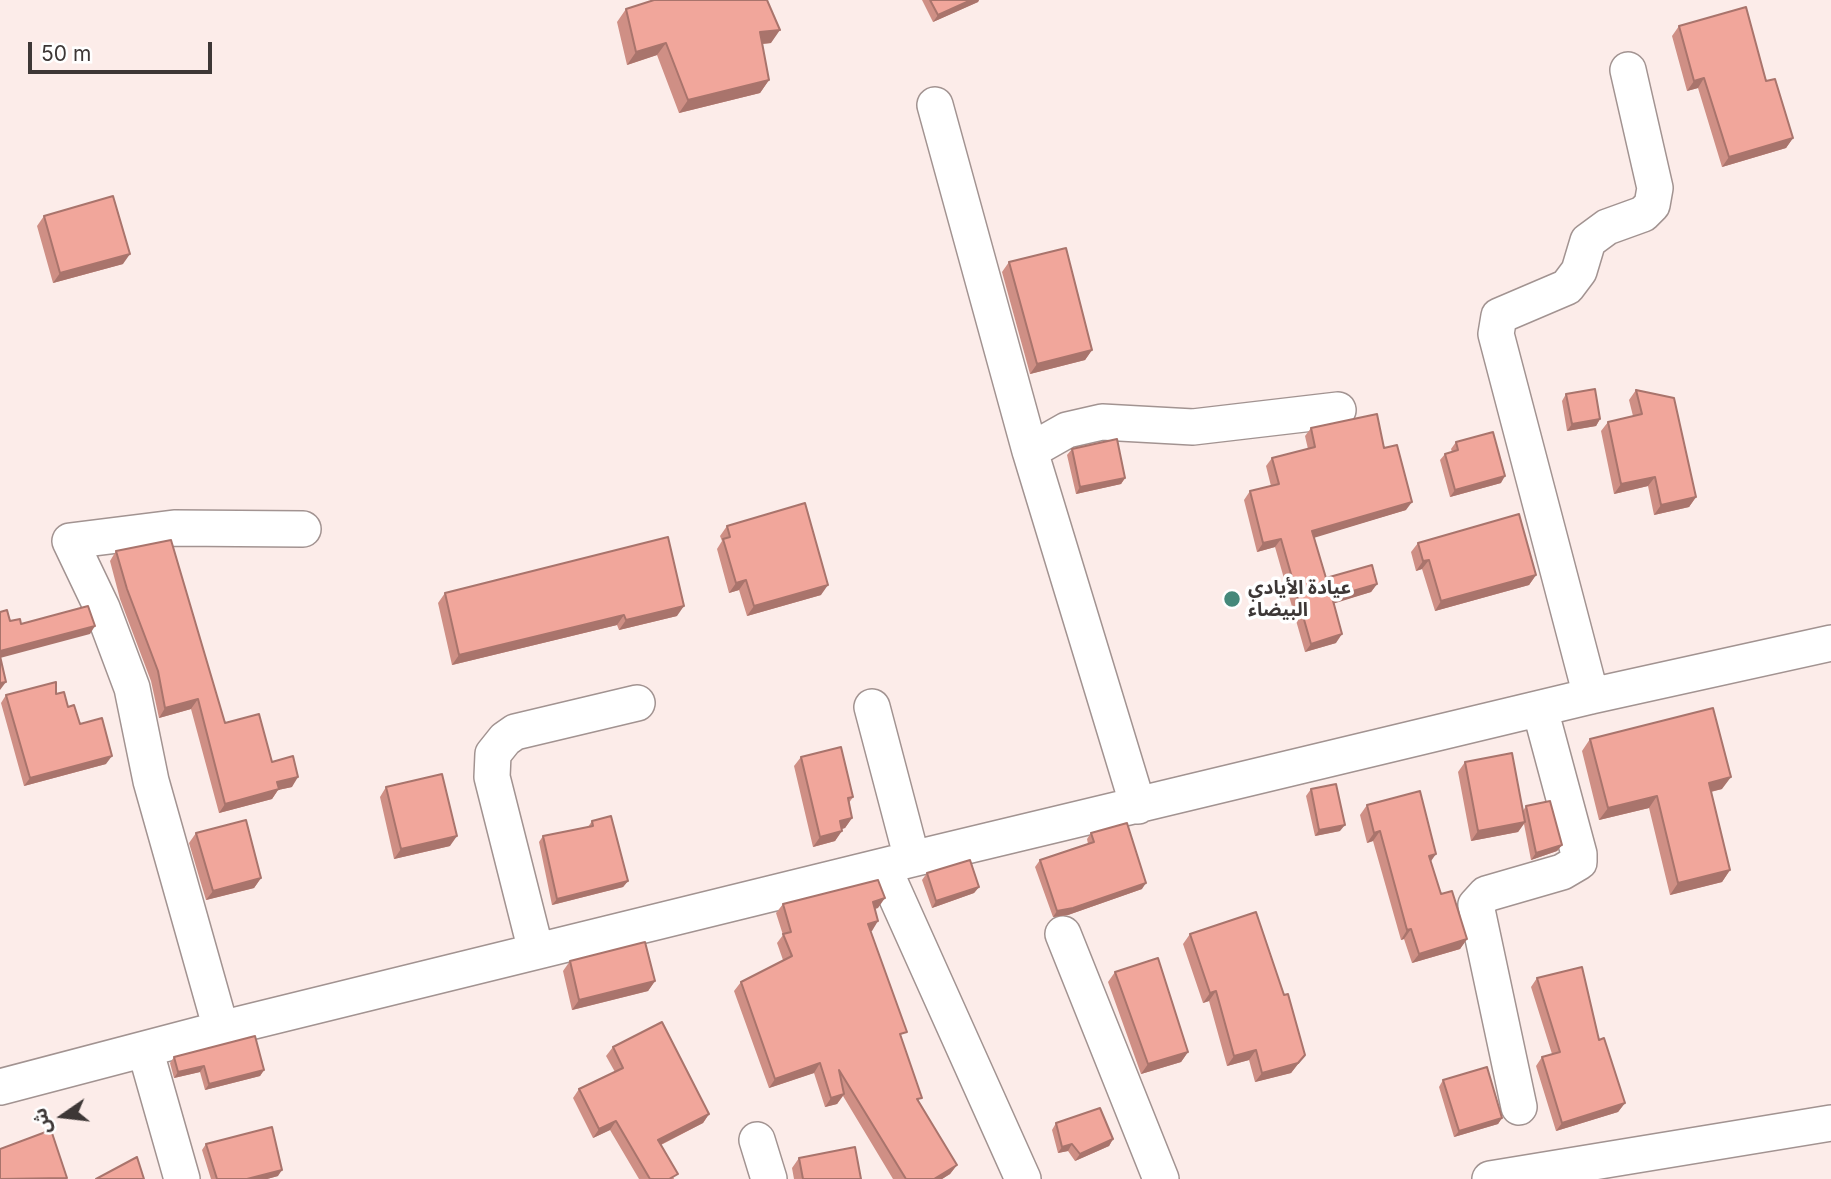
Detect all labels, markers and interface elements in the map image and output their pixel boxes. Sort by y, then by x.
scale bar [32,28,215,72]
text: 50 m [41,41,91,66]
place label: عيادة الأيادي البيضاء [1248,577,1351,621]
marker: عيادة الأيادي البيضاء [1222,589,1242,609]
north arrow [28,1081,98,1151]
text: ش [28,1106,56,1137]

